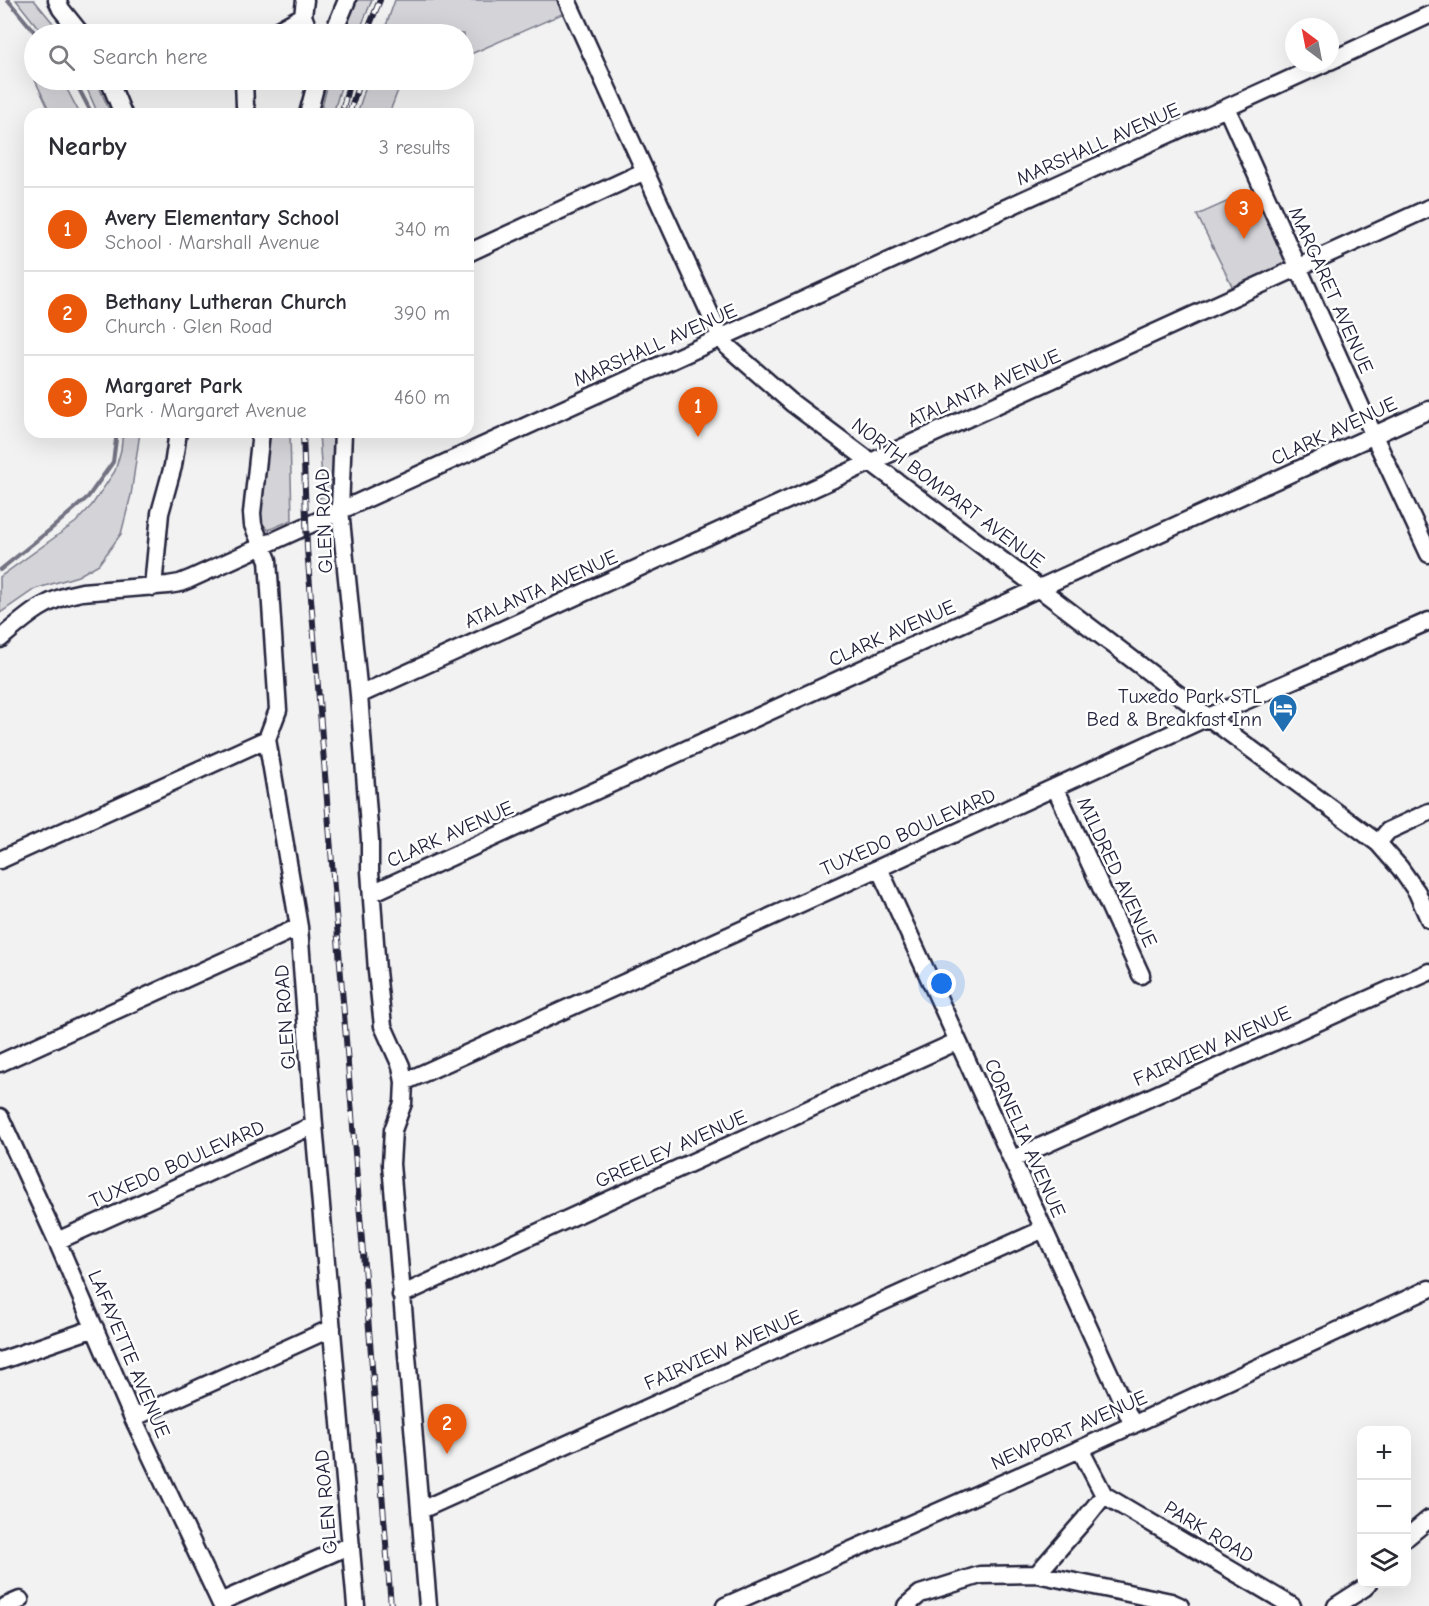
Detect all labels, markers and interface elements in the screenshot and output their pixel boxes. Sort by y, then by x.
north arrow [1285,18,1339,72]
search box [24,24,474,90]
icon: search [45,41,78,74]
text: Search here [93,44,208,70]
street label: MARSHALL AVENUE [1013,98,1183,190]
text: Nearby [48,132,127,162]
text: 3 results [379,136,450,159]
pin: 3 [1224,190,1264,239]
street label: MARGARET AVENUE [1284,203,1378,377]
text: Avery Elementary School [105,205,340,231]
text: 1 [64,218,71,241]
text: 340 m [395,218,450,241]
text: School · Marshall Avenue [105,231,320,254]
text: Bethany Lutheran Church [105,289,347,315]
street label: MARSHALL AVENUE [570,299,740,391]
text: 2 [63,302,72,325]
text: 390 m [394,302,450,325]
text: Church · Glen Road [105,315,272,338]
street label: ATALANTA AVENUE [904,344,1064,432]
text: Margaret Park [105,373,242,399]
text: 3 [63,386,72,409]
text: 460 m [394,386,450,409]
pin: 1 [678,388,718,437]
street label: CLARK AVENUE [1267,392,1401,470]
text: Park · Margaret Avenue [105,399,306,422]
street label: NORTH BOMPART AVENUE [847,413,1049,573]
street label: GLEN ROAD [311,468,337,574]
street label: ATALANTA AVENUE [461,545,621,633]
street label: CLARK AVENUE [825,595,959,671]
place label: Tuxedo Park STL Bed & Breakfast Inn [1087,685,1262,731]
hotel icon: Tuxedo Park STL Bed & Breakfast Inn [1267,692,1299,734]
street label: TUXEDO BOULEVARD [817,783,999,881]
street label: MILDRED AVENUE [1072,793,1162,951]
street label: CLARK AVENUE [383,796,517,872]
street label: GLEN ROAD [270,964,300,1070]
your location [927,969,956,998]
street label: FAIRVIEW AVENUE [1130,1001,1294,1091]
street label: CORNELIA AVENUE [980,1055,1070,1221]
street label: GREELEY AVENUE [592,1105,750,1193]
street label: TUXEDO BOULEVARD [86,1115,268,1213]
street label: LAFAYETTE AVENUE [83,1267,175,1441]
street label: FAIRVIEW AVENUE [641,1305,805,1395]
street label: NEWPORT AVENUE [987,1385,1151,1475]
pin: 2 [428,1404,466,1454]
map controls [1357,1426,1411,1588]
button: + [1357,1426,1411,1480]
street label: GLEN ROAD [310,1449,342,1555]
button: − [1357,1480,1411,1534]
street label: PARK ROAD [1160,1496,1258,1568]
button: layers [1357,1534,1411,1588]

